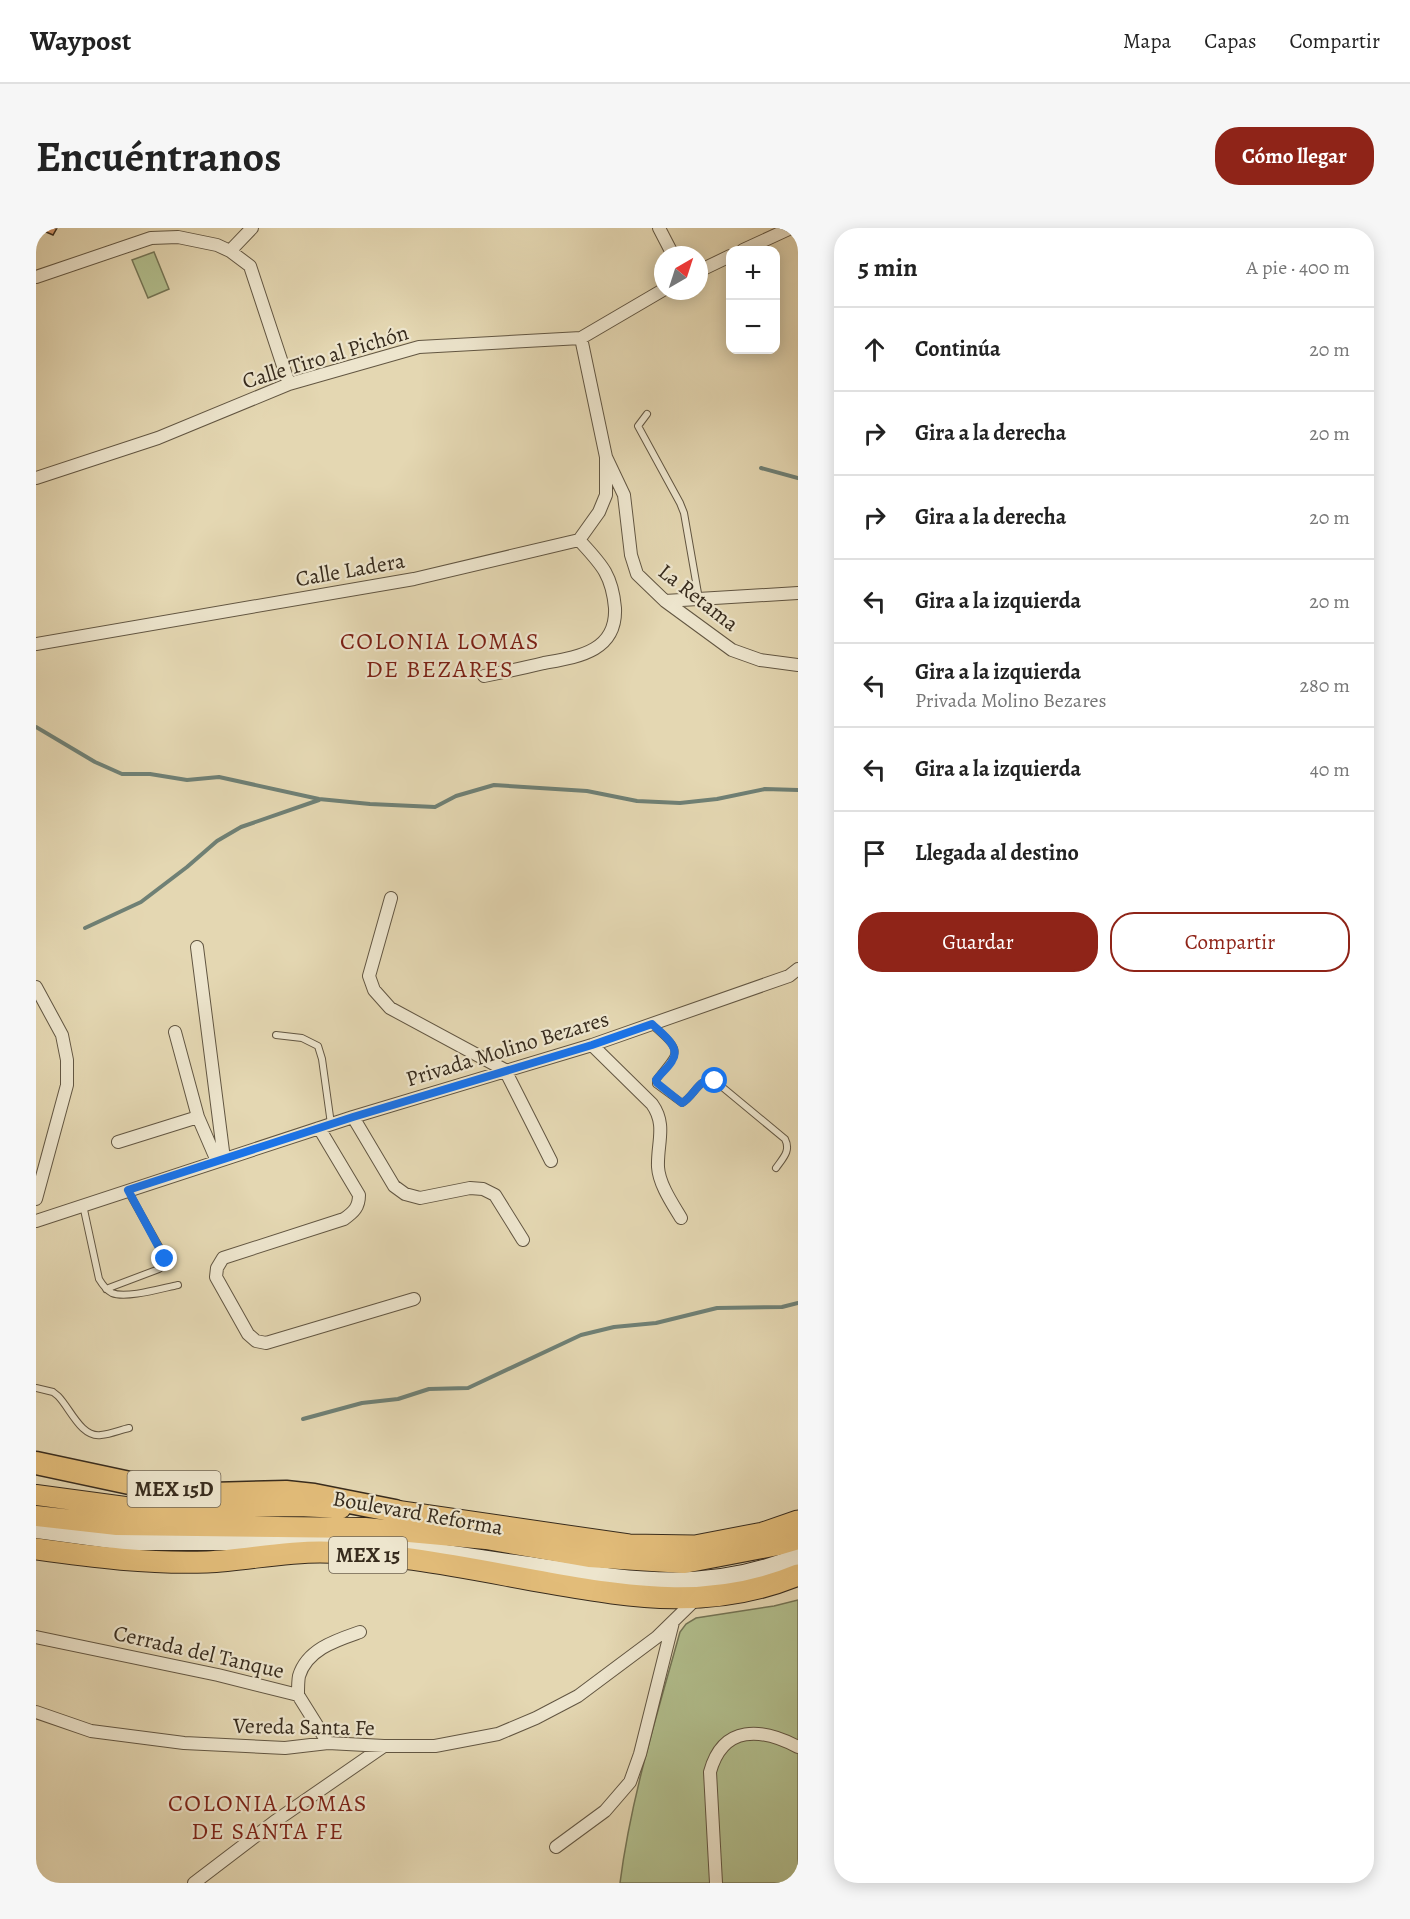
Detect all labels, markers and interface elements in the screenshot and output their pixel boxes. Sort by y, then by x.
text: Waypost [30,22,131,60]
text: Mapa [1123,27,1171,55]
text: Capas [1204,27,1257,55]
text: Compartir [1290,27,1380,55]
button: Cómo llegar [1215,127,1374,185]
text: Encuéntranos [36,128,281,185]
north arrow [654,246,708,300]
map controls [726,246,780,354]
button: + [726,246,780,300]
text: 5 min [858,250,918,285]
text: A pie · 400 m [1246,254,1350,281]
button: − [726,300,780,354]
street label: Calle Tiro al Pichón [239,317,412,396]
icon: ahead [858,333,891,366]
text: Continúa [915,334,1001,364]
text: 20 m [1309,336,1350,363]
icon: right [858,417,891,450]
text: Gira a la derecha [915,418,1066,448]
text: 20 m [1309,420,1350,447]
icon: right [858,501,891,534]
text: Gira a la derecha [915,502,1066,532]
text: 20 m [1309,504,1350,531]
street label: Calle Ladera [293,545,408,594]
street label: La Retama [652,557,745,639]
icon: left [858,585,891,618]
text: Gira a la izquierda [915,586,1081,616]
text: 20 m [1309,588,1350,615]
district label: COLONIA LOMAS DE BEZARES [340,625,540,685]
text: Gira a la izquierda [915,657,1081,687]
icon: left [858,669,891,702]
text: 280 m [1300,672,1350,699]
text: Privada Molino Bezares [915,687,1107,714]
icon: left [858,753,891,786]
text: Gira a la izquierda [915,754,1081,784]
text: 40 m [1310,756,1350,783]
icon: arrive [858,837,891,870]
text: Llegada al destino [915,838,1079,868]
button: Guardar [858,912,1098,972]
button: Compartir [1110,912,1350,972]
street label: Privada Molino Bezares [402,1004,612,1094]
route start [701,1067,727,1093]
route end [151,1245,177,1271]
road number: MEX 15D [128,1471,220,1507]
street label: Boulevard Reforma [330,1483,506,1543]
road number: MEX 15 [329,1537,407,1573]
street label: Cerrada del Tanque [111,1618,287,1686]
street label: Vereda Santa Fe [232,1711,375,1743]
district label: COLONIA LOMAS DE SANTA FE [168,1787,368,1847]

